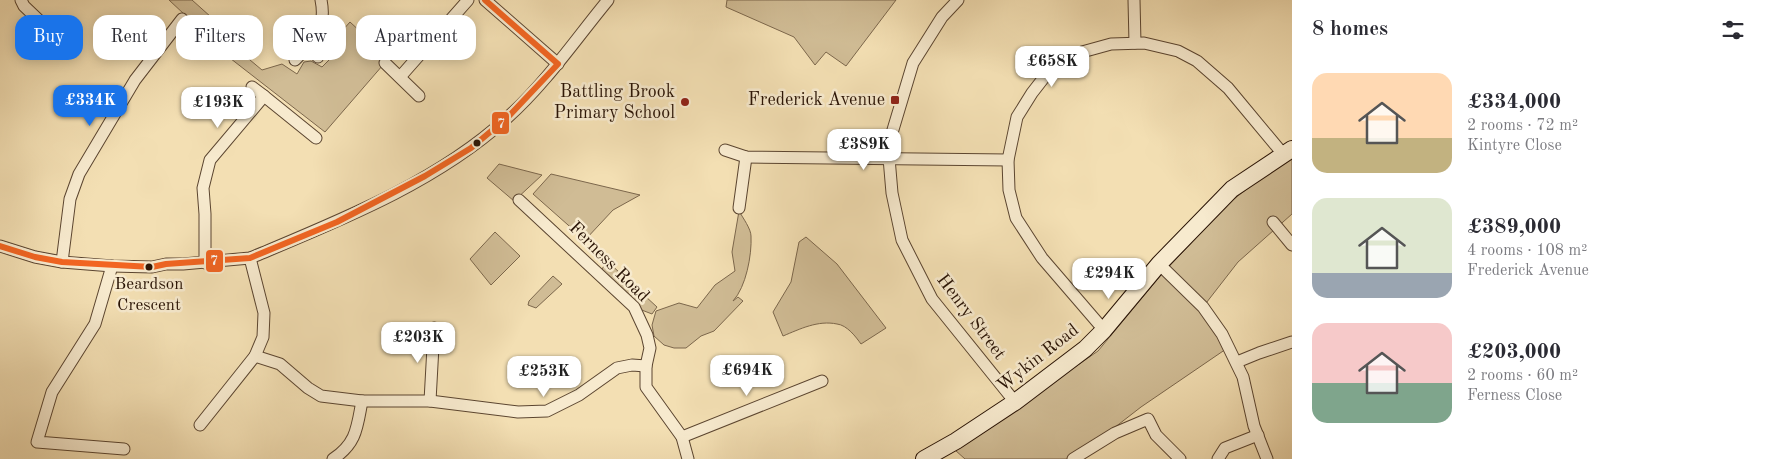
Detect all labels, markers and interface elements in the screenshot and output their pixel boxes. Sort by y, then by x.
chip: Buy [15,15,83,60]
chip: Rent [93,15,166,60]
chip: Filters [176,15,263,60]
chip: New [273,15,346,60]
chip: Apartment [356,15,476,60]
icon: filters [1719,16,1747,44]
text: 8 homes [1312,19,1388,40]
pin: £658K [1017,46,1087,88]
text: £658K [1026,54,1078,70]
place label: Battling Brook Primary School [554,83,675,122]
pin: £334K [55,84,125,127]
pin: £193K [183,86,253,129]
place label: Frederick Avenue [748,91,885,109]
text: £334,000 [1467,92,1561,113]
text: £334K [64,93,116,109]
icon: home [1352,93,1412,153]
marker: Frederick Avenue [889,94,901,106]
text: £193K [192,95,244,111]
marker: Battling Brook Primary School [679,96,691,108]
line badge: 7 [491,111,510,135]
text: 7 [497,117,505,131]
text: 2 rooms · 72 m² [1467,118,1578,134]
pin: £389K [829,128,899,171]
text: £389K [838,137,890,153]
unlabelled marker [472,138,482,148]
text: Kintyre Close [1467,138,1562,154]
text: £389,000 [1467,217,1561,238]
street label: Ferness Road [565,218,653,306]
icon: home [1352,218,1412,278]
text: 4 rooms · 108 m² [1467,243,1587,259]
line badge: 7 [205,249,224,273]
text: 7 [210,254,218,268]
pin: £294K [1074,258,1144,300]
marker: Beardson Crescent [144,262,154,272]
text: Frederick Avenue [1467,263,1589,279]
text: £294K [1083,266,1135,282]
street label: Henry Street [933,271,1009,363]
place label: Beardson Crescent [115,276,183,314]
street label: Wykin Road [994,321,1082,395]
pin: £203K [383,322,453,364]
text: £203K [392,330,444,346]
text: £203,000 [1467,342,1561,363]
icon: home [1352,343,1412,403]
pin: £694K [712,354,782,397]
pin: £253K [509,356,579,398]
text: £694K [721,363,773,379]
text: £253K [518,364,570,380]
text: 2 rooms · 60 m² [1467,368,1578,384]
text: Ferness Close [1467,388,1562,404]

